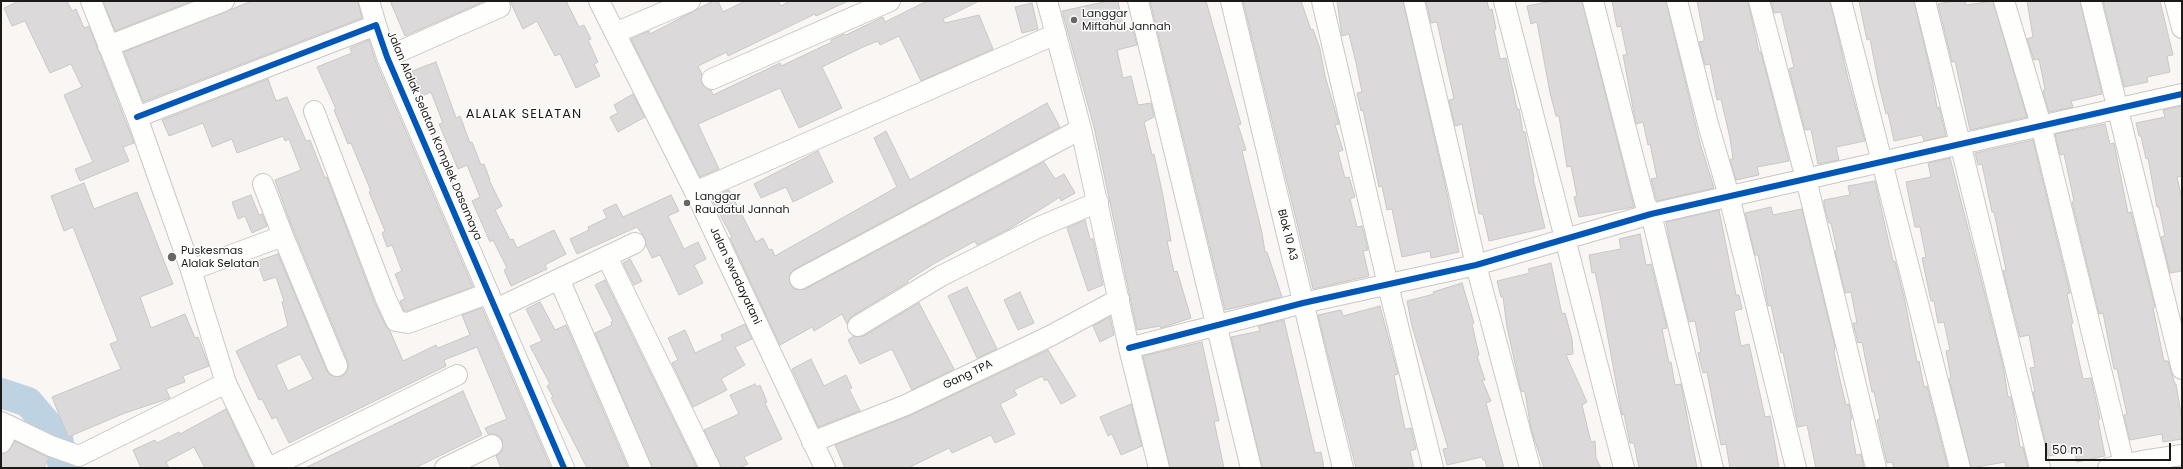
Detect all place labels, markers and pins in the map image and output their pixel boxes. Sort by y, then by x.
place label: Langgar Miftahul Jannah [1082,7,1171,33]
marker: Langgar Miftahul Jannah [1069,15,1079,25]
place label: Langgar Raudatul Jannah [695,190,790,216]
marker: Langgar Raudatul Jannah [682,198,692,208]
place label: Puskesmas Alalak Selatan [181,244,259,270]
marker: Puskesmas Alalak Selatan [166,251,178,263]

